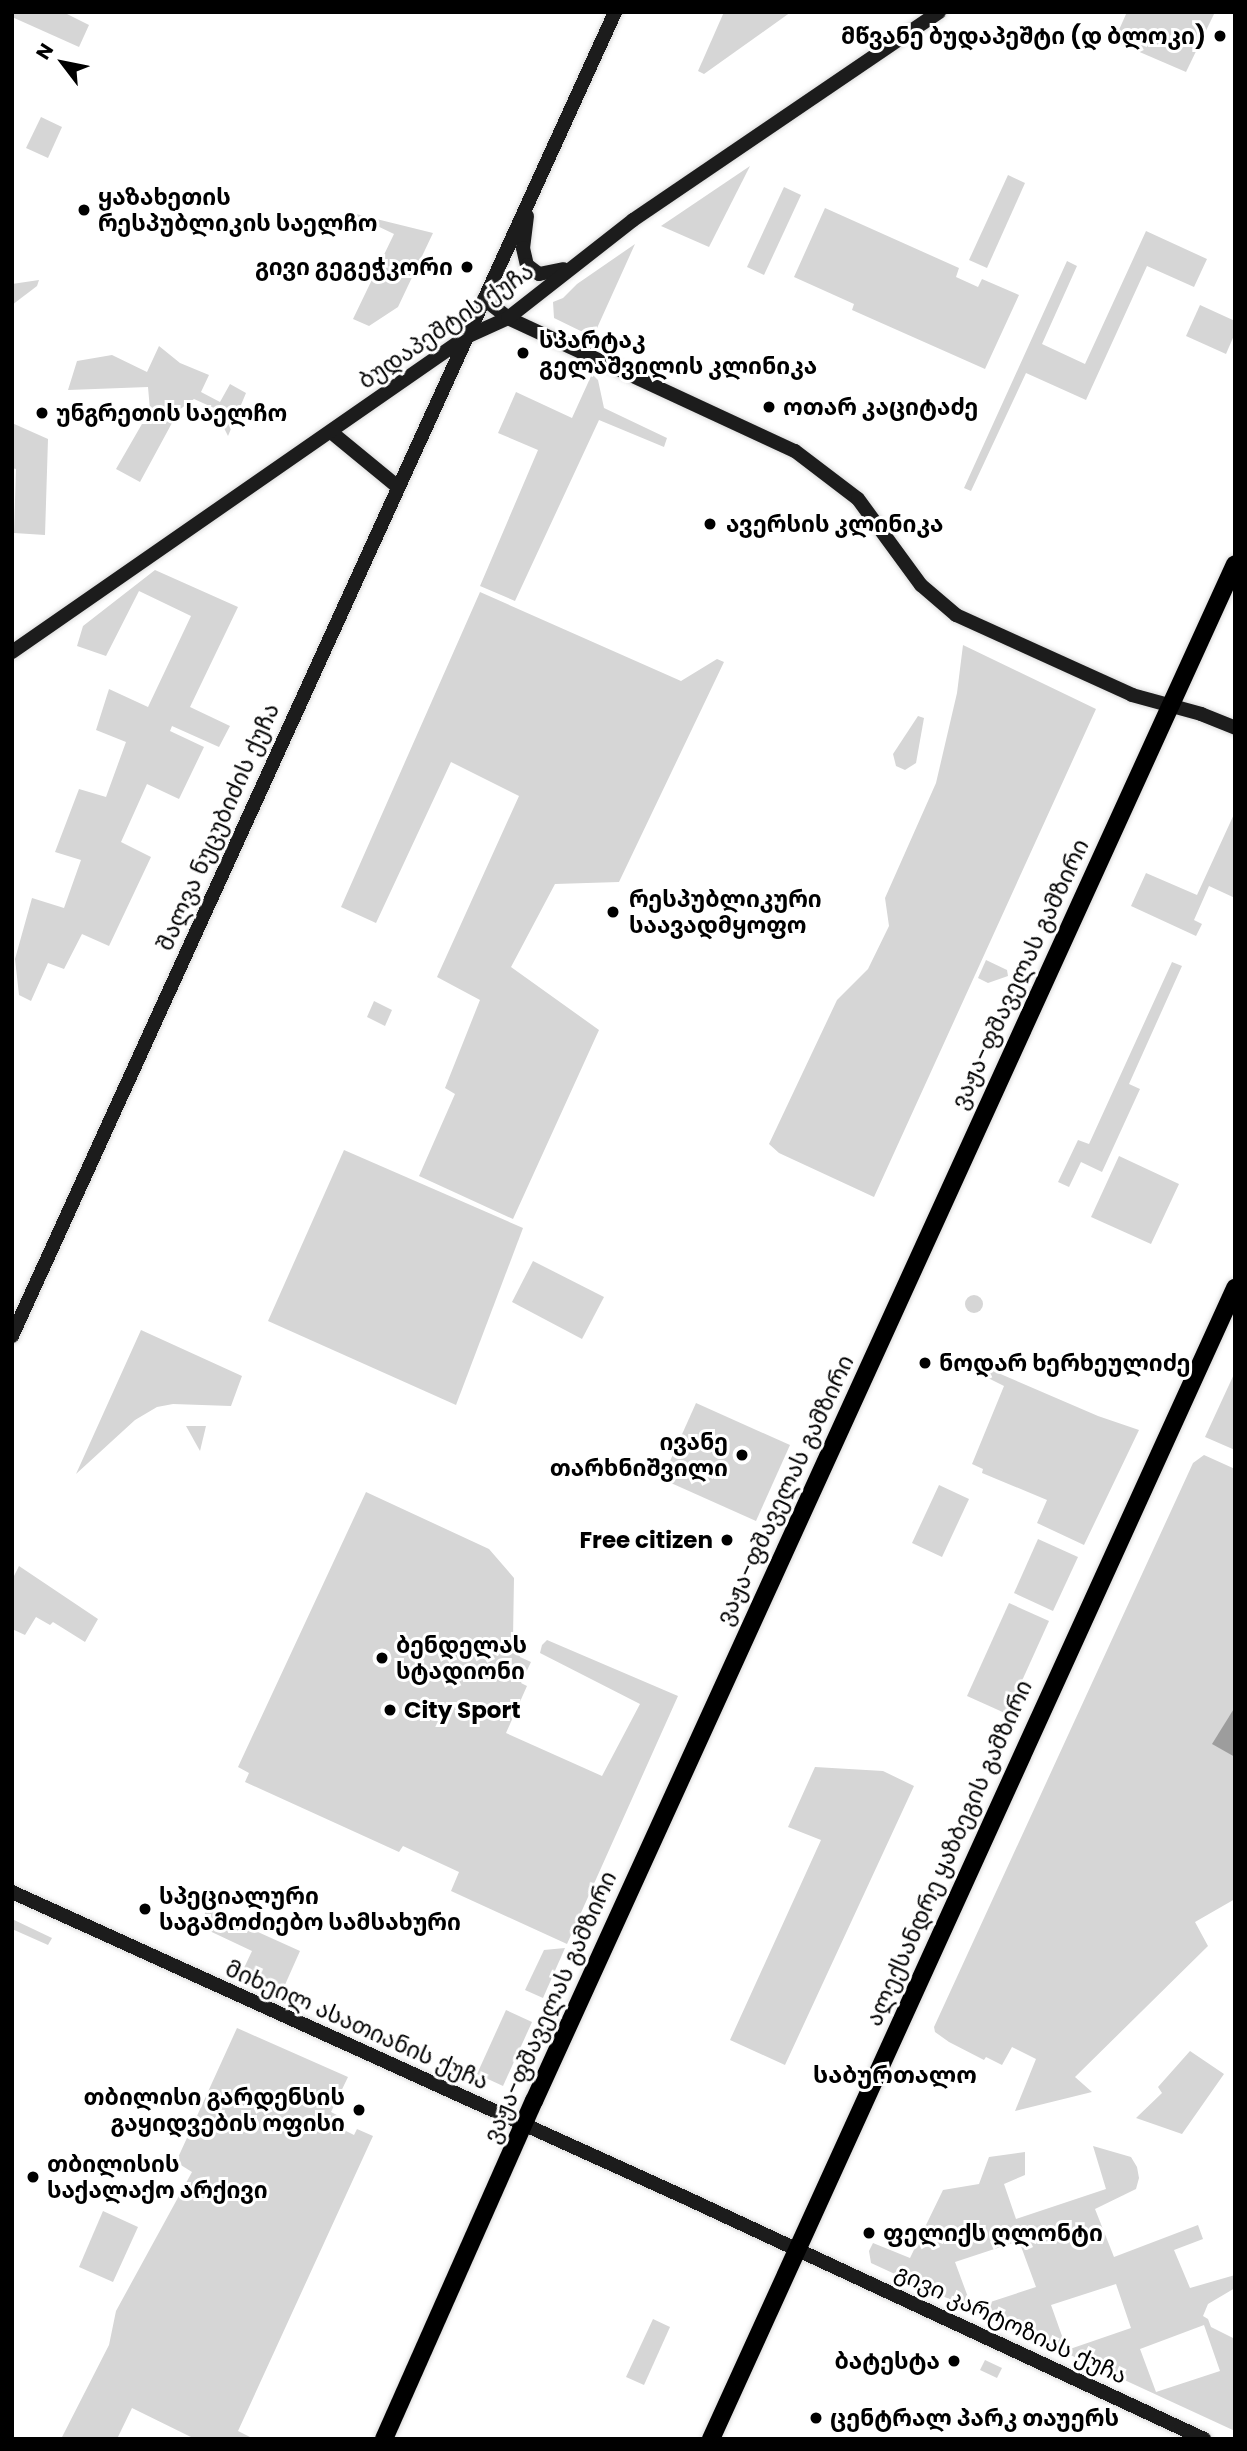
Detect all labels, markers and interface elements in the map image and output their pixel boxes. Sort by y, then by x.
place label: მწვანე ბუდაპეშტი (დ ბლოკი) [841,22,1206,50]
north arrow [28,28,98,98]
marker: მწვანე ბუდაპეშტი (დ ბლოკი) [1212,28,1228,44]
text: N [30,38,60,65]
place label: ყაზახეთის რესპუბლიკის საელჩო [98,183,377,237]
marker: ყაზახეთის რესპუბლიკის საელჩო [76,202,92,218]
place label: გივი გეგეჭკორი [255,253,453,281]
street label: ბუდაპეშტის ქუჩა [353,257,539,395]
marker: გივი გეგეჭკორი [459,259,475,275]
place label: სპარტაკ გელაშვილის კლინიკა [539,326,817,380]
marker: სპარტაკ გელაშვილის კლინიკა [513,343,533,363]
place label: ოთარ კაციტაძე [783,393,978,421]
place label: უნგრეთის საელჩო [56,399,287,427]
marker: ოთარ კაციტაძე [761,399,777,415]
marker: უნგრეთის საელჩო [34,405,50,421]
place label: ავერსის კლინიკა [726,510,944,538]
marker: ავერსის კლინიკა [700,514,720,534]
street label: შალვა ნუცუბიძის ქუჩა [151,699,285,955]
street label: ვაჟა-ფშაველას გამზირი [945,835,1095,1113]
place label: რესპუბლიკური საავადმყოფო [629,885,822,939]
marker: რესპუბლიკური საავადმყოფო [603,902,623,922]
place label: ნოდარ ხერხეულიძე [939,1349,1190,1377]
street label: ვაჟა-ფშაველას გამზირი [710,1351,860,1629]
marker: ნოდარ ხერხეულიძე [917,1355,933,1371]
place label: ივანე თარხნიშვილი [550,1428,728,1482]
marker: ივანე თარხნიშვილი [734,1447,750,1463]
place label: Free citizen [579,1526,713,1554]
marker: Free citizen [719,1532,735,1548]
place label: ბენდელას სტადიონი [396,1631,527,1685]
marker: ბენდელას სტადიონი [374,1650,390,1666]
street label: ალექსანდრე ყაზბეგის გამზირი [860,1676,1038,2030]
place label: City Sport [404,1696,521,1724]
marker: City Sport [382,1702,398,1718]
street label: ვაჟა-ფშაველას გამზირი [478,1867,622,2147]
place label: სპეციალური საგამოძიებო სამსახური [159,1882,461,1936]
marker: სპეციალური საგამოძიებო სამსახური [137,1901,153,1917]
street label: მიხეილ ასათიანის ქუჩა [221,1954,493,2096]
district label: საბურთალო [813,2061,977,2089]
place label: თბილისი გარდენსის გაყიდვების ოფისი [84,2083,345,2137]
marker: თბილისი გარდენსის გაყიდვების ოფისი [351,2102,367,2118]
place label: თბილისის საქალაქო არქივი [47,2150,268,2204]
marker: თბილისის საქალაქო არქივი [25,2169,41,2185]
place label: ფელიქს ღლონტი [883,2219,1103,2247]
marker: ფელიქს ღლონტი [861,2225,877,2241]
street label: გივი კარტოზიას ქუჩა [891,2258,1131,2390]
place label: ბატესტა [834,2347,940,2375]
marker: ბატესტა [946,2353,962,2369]
place label: ცენტრალ პარკ თაუერს [830,2404,1119,2432]
marker: ცენტრალ პარკ თაუერს [808,2410,824,2426]

